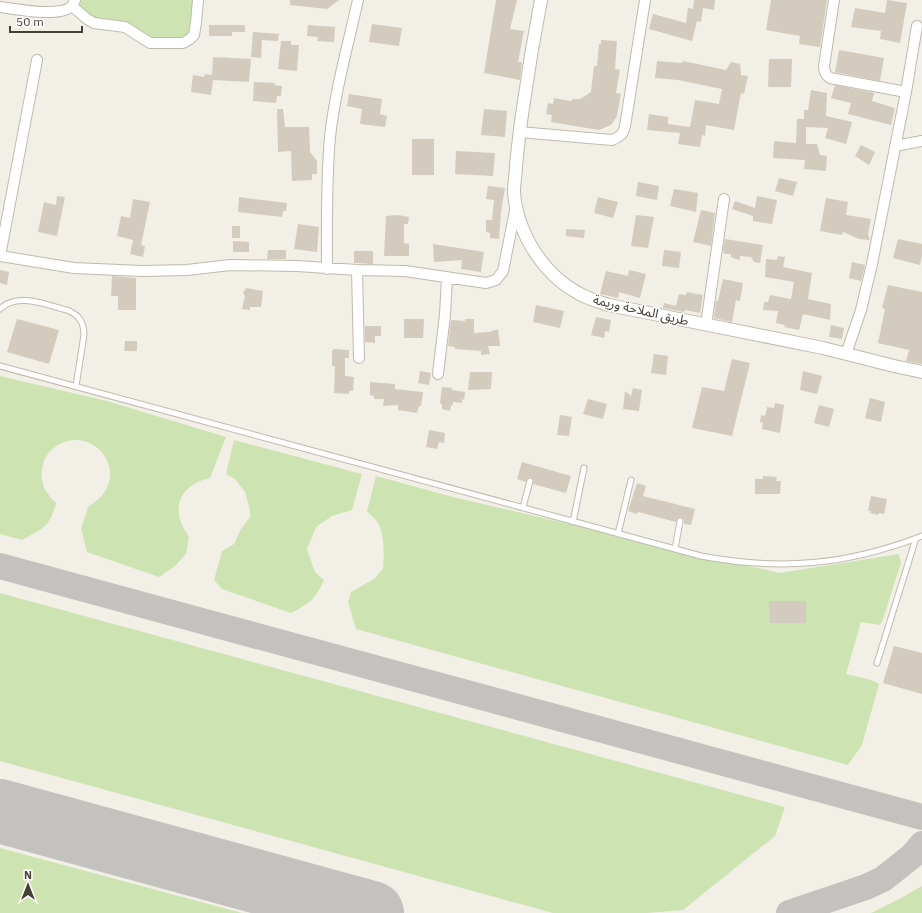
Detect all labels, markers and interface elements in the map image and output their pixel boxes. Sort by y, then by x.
scale bar [10,8,82,34]
text: 50 m [16,14,44,29]
street label: طريق الملاحة وريمة [591,291,691,329]
north arrow [8,865,48,905]
text: N [24,868,32,882]

